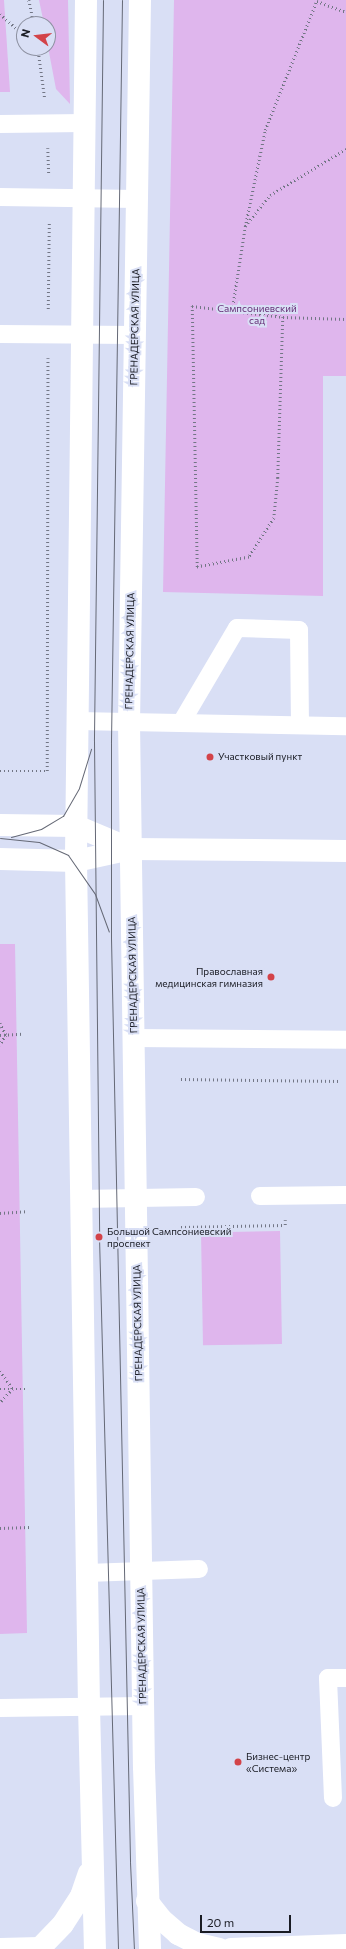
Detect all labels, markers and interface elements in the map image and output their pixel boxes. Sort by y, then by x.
north arrow [16,16,56,56]
text: N [18,27,32,39]
street label: ГРЕНАДЕРСКАЯ УЛИЦА [128,269,142,385]
park label: Сампсониевский сад [217,302,297,326]
street label: ГРЕНАДЕРСКАЯ УЛИЦА [123,593,137,709]
place label: Участковый пункт [218,751,302,763]
marker: Участковый пункт [205,752,215,762]
street label: ГРЕНАДЕРСКАЯ УЛИЦА [126,917,140,1033]
place label: Православная медицинская гимназия [155,965,263,988]
marker: Православная медицинская гимназия [266,972,276,982]
place label: Большой Сампсониевский проспект [107,1225,232,1248]
marker: Большой Сампсониевский проспект [94,1232,104,1242]
street label: ГРЕНАДЕРСКАЯ УЛИЦА [131,1265,145,1381]
street label: ГРЕНАДЕРСКАЯ УЛИЦА [135,1588,149,1704]
place label: Бизнес-центр «Система» [246,1750,310,1774]
marker: Бизнес-центр «Система» [233,1757,243,1767]
scale bar [202,1907,293,1933]
text: 20 m [207,1915,234,1929]

